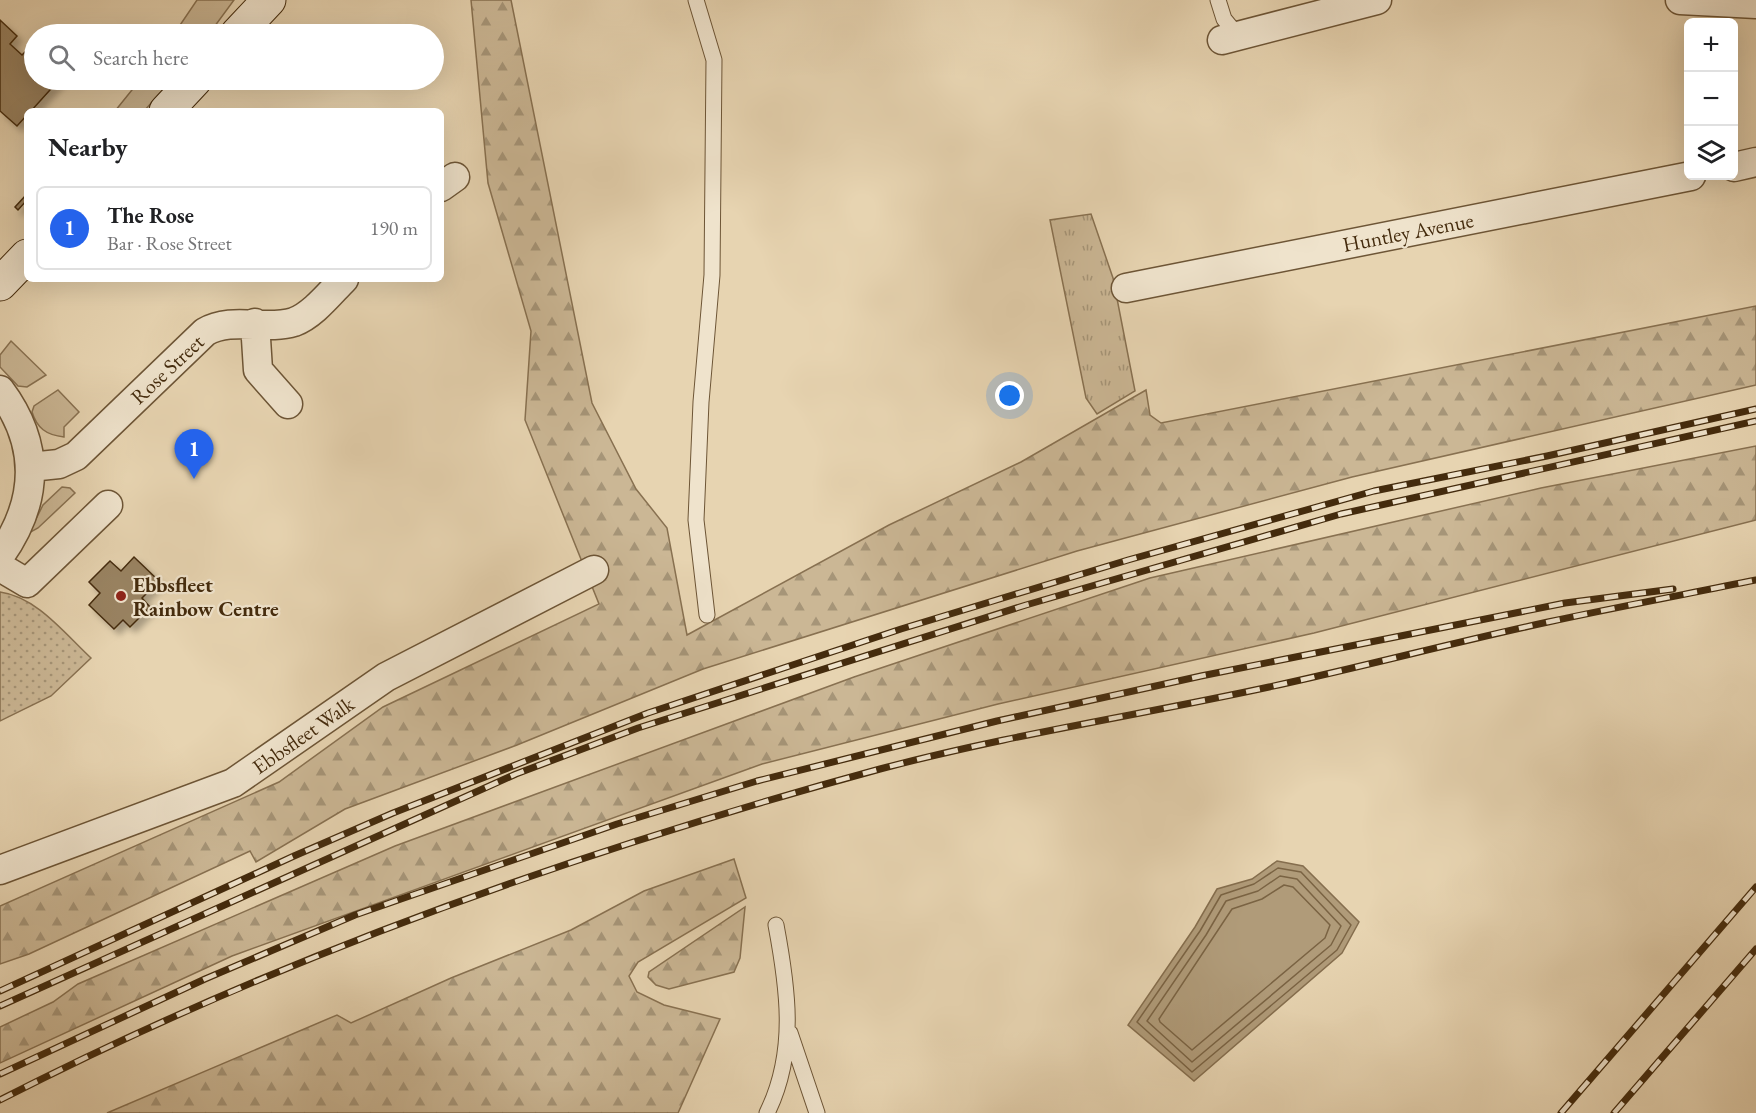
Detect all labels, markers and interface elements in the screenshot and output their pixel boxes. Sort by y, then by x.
map controls [1684,18,1738,180]
button: + [1684,18,1738,72]
search box [24,24,444,90]
icon: search [45,41,78,74]
text: Search here [93,43,188,72]
button: − [1684,72,1738,126]
button: layers [1684,126,1738,180]
text: Nearby [48,130,128,164]
text: The Rose [107,201,194,230]
street label: Huntley Avenue [1340,206,1476,258]
text: 1 [64,215,75,241]
text: 190 m [370,215,418,241]
text: Bar · Rose Street [107,230,232,256]
street label: Rose Street [125,328,210,410]
your location [995,381,1024,410]
pin: 1 [174,430,214,479]
place label: Ebbsfleet Rainbow Centre [133,571,279,622]
marker: Ebbsfleet Rainbow Centre [114,589,128,603]
street label: Ebbsfleet Walk [247,689,360,780]

